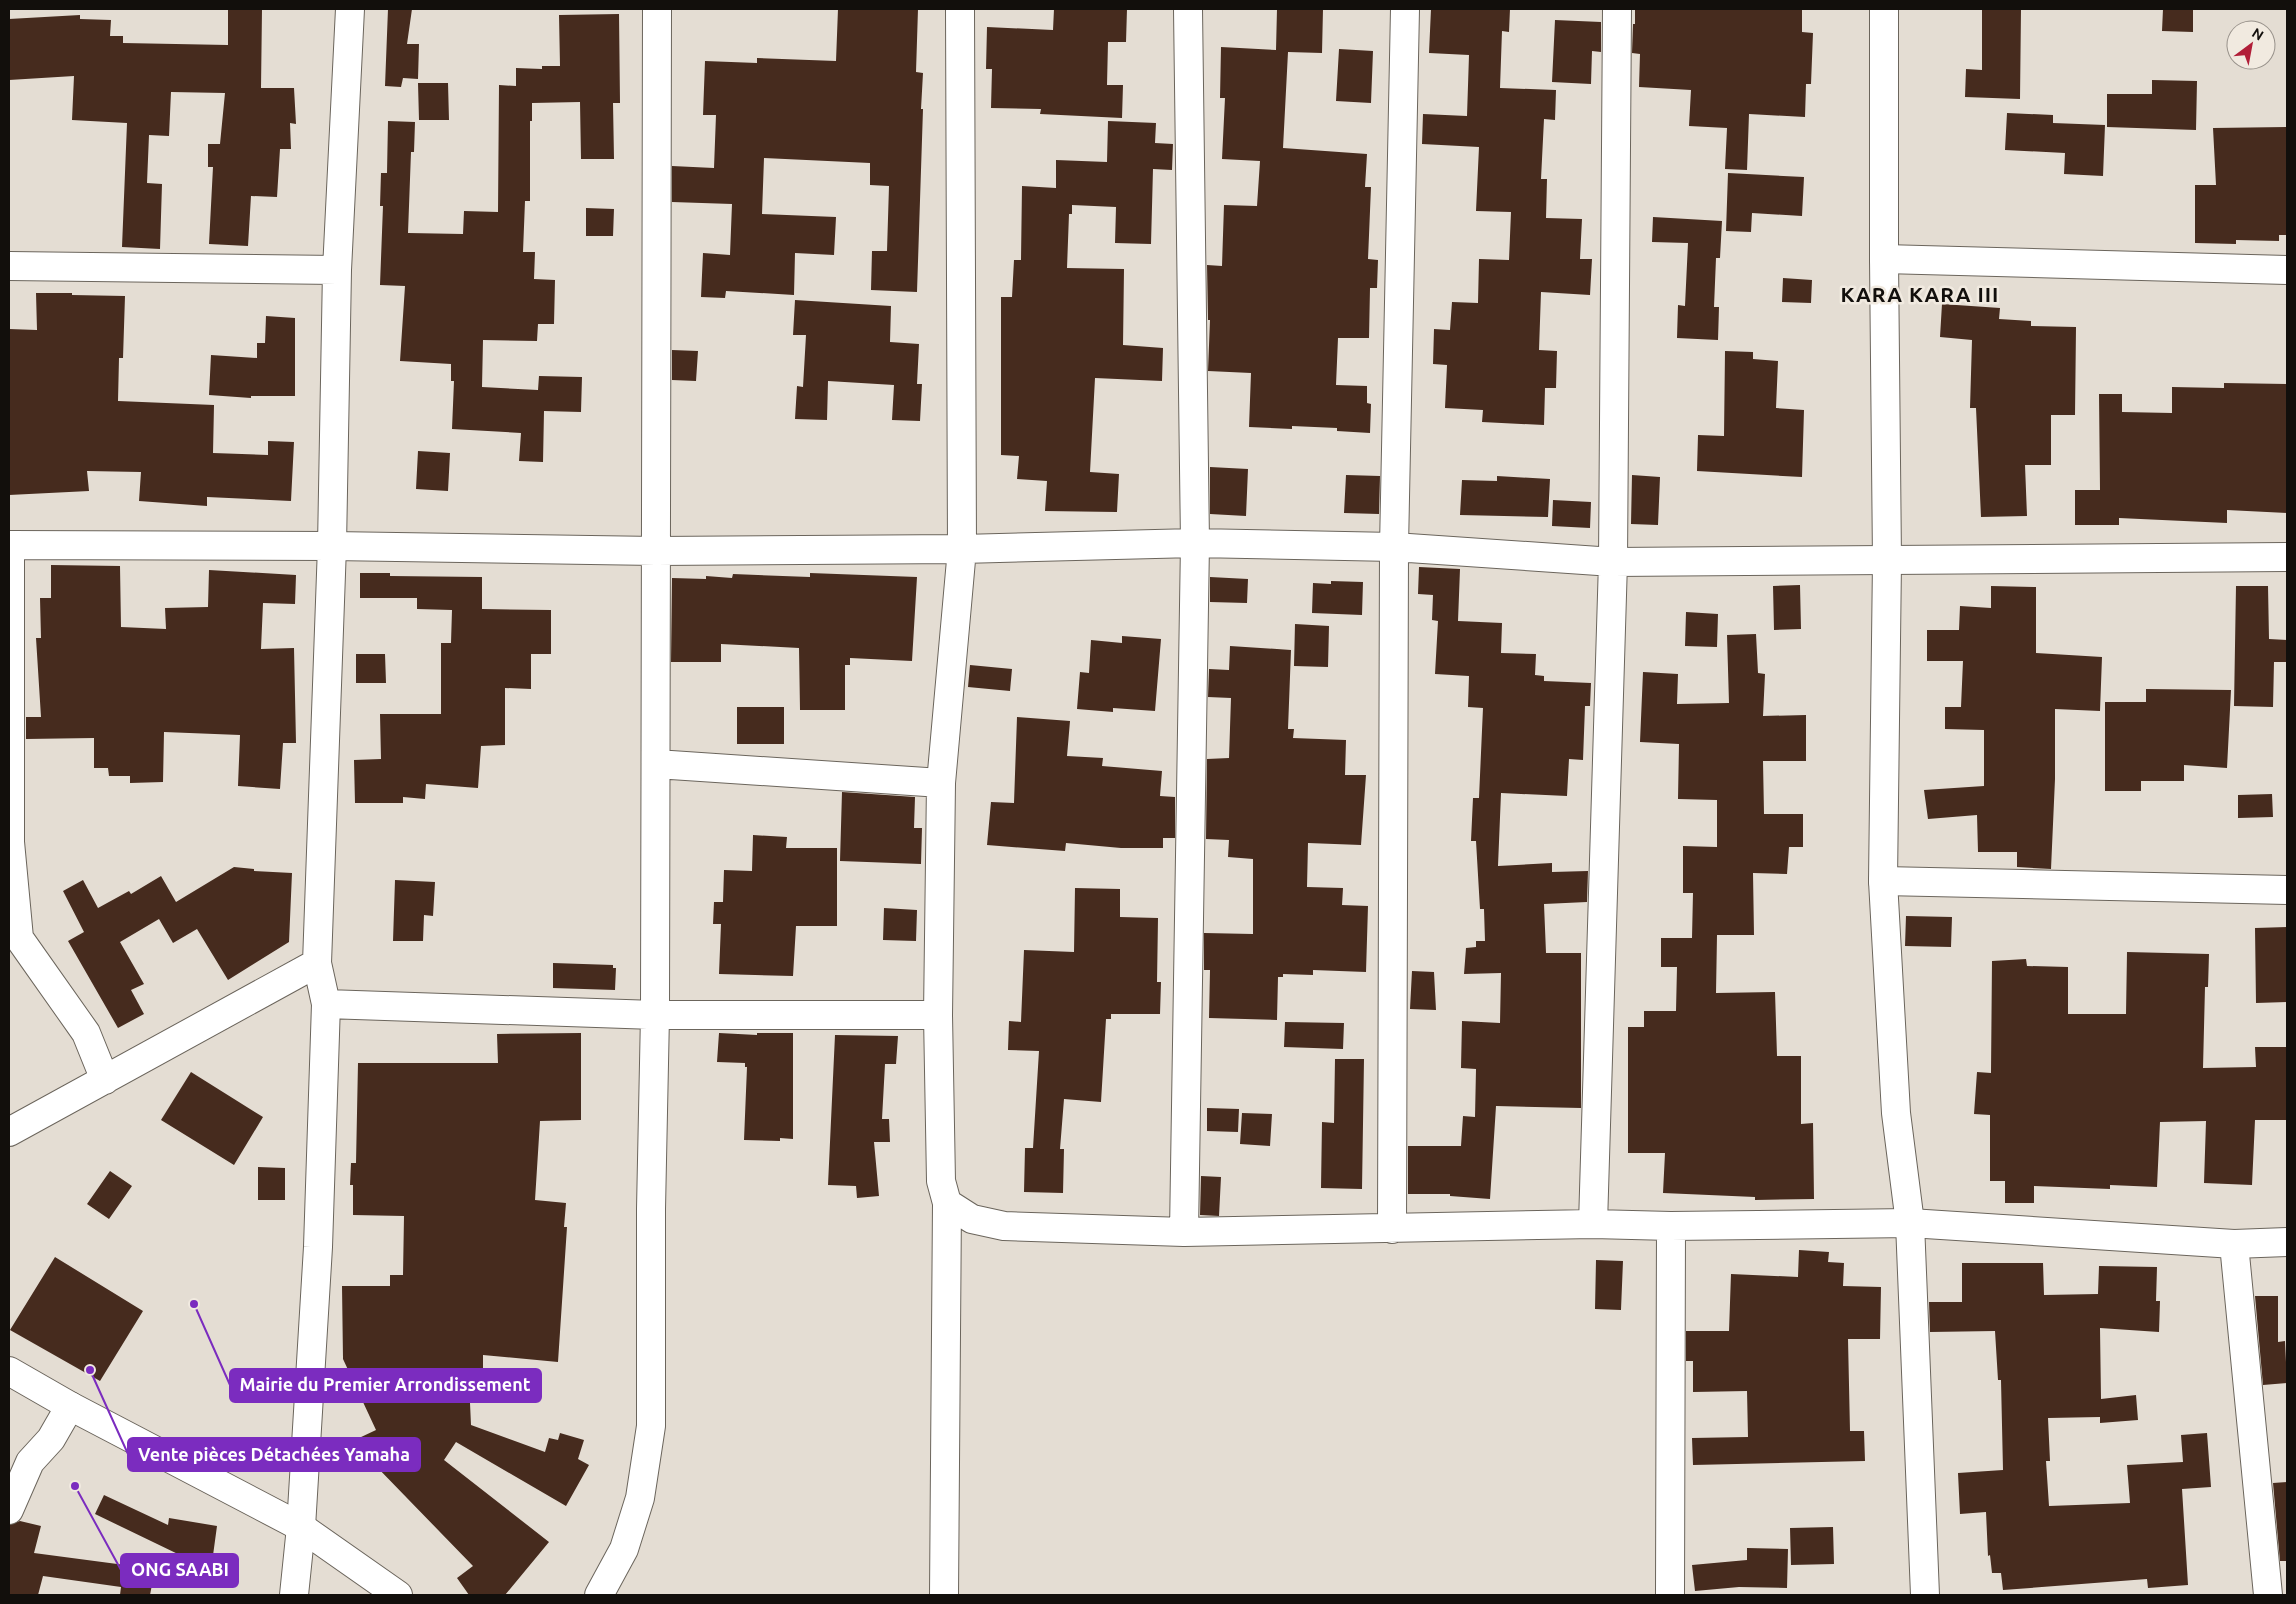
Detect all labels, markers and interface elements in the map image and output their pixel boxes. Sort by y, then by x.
north arrow [2226,20,2276,70]
text: N [2249,24,2267,44]
district label: KARA KARA III [1841,282,1999,306]
callout: Mairie du Premier Arrondissement [230,1369,541,1402]
text: Mairie du Premier Arrondissement [240,1374,531,1394]
callout: Vente pièces Détachées Yamaha [128,1438,420,1471]
text: Vente pièces Détachées Yamaha [138,1444,410,1464]
callout: ONG SAABI [121,1554,238,1587]
text: ONG SAABI [131,1559,229,1579]

